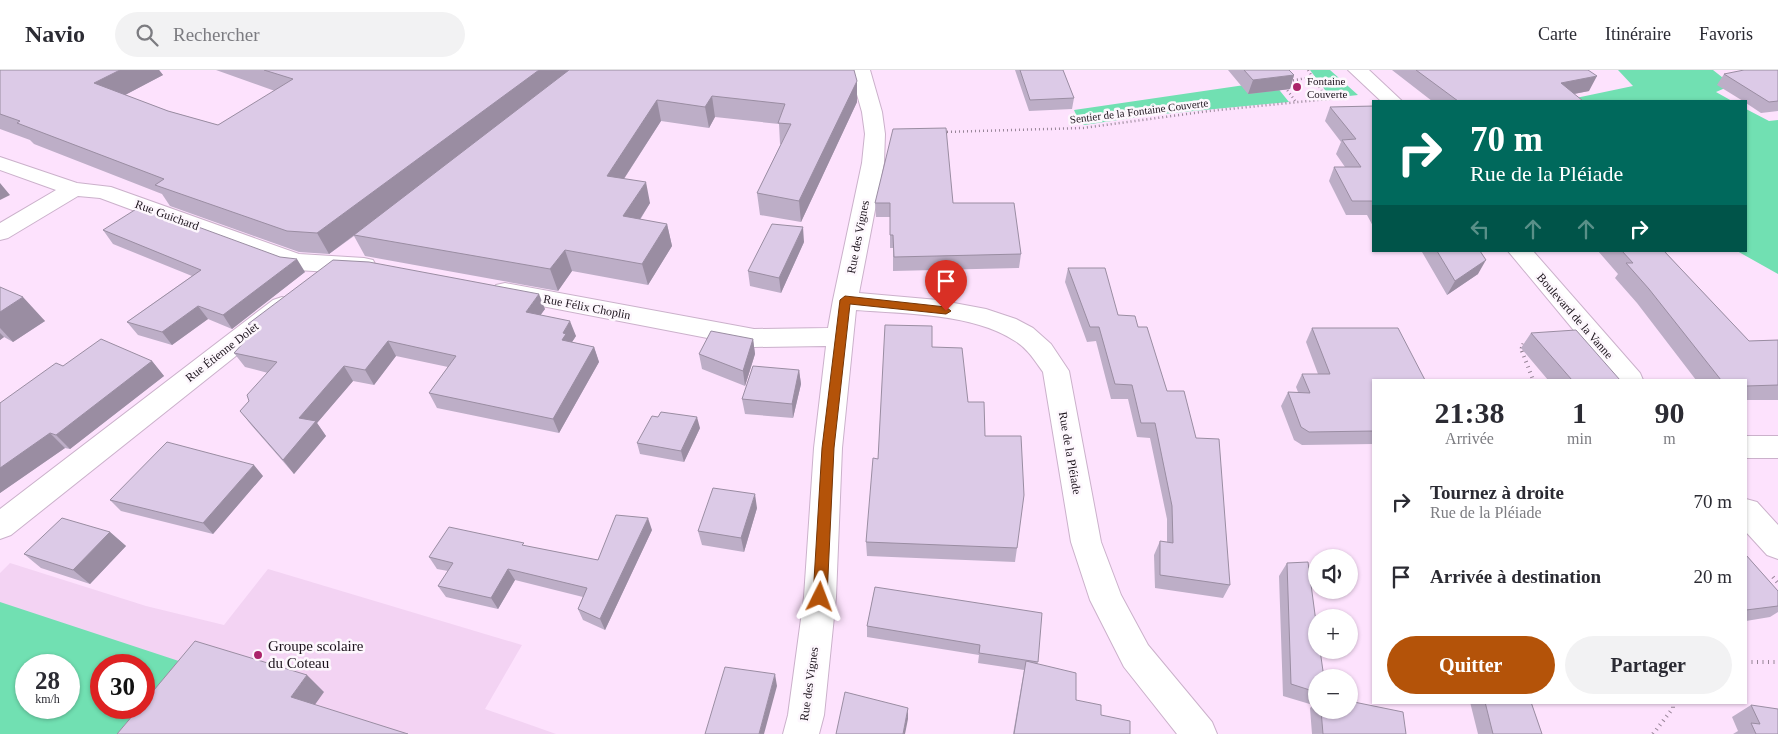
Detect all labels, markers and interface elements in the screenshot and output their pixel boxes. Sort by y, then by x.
search box [115,12,465,57]
text: Navio [25,21,85,47]
icon: search [133,21,161,49]
text: Rechercher [173,24,260,45]
text: Carte [1538,24,1577,44]
text: Itinéraire [1605,24,1671,44]
text: Favoris [1699,24,1753,44]
place label: Fontaine Couverte [1307,75,1347,100]
marker: Fontaine Couverte [1291,81,1303,93]
street label: Sentier de la Fontaine Couverte [1069,97,1209,125]
icon: right [1387,120,1452,185]
text: 70 m [1470,120,1543,159]
text: Rue de la Pléiade [1470,161,1623,186]
street label: Rue Guichard [133,197,201,233]
street label: Rue des Vignes [844,199,872,275]
icon: left [1466,215,1494,243]
icon: ahead [1519,215,1547,243]
icon: ahead [1572,215,1600,243]
icon: right [1625,215,1653,243]
pin [925,260,967,311]
icon: arrive [932,267,960,295]
street label: Boulevard de la Vanne [1534,270,1616,362]
street label: Rue Félix Choplin [542,292,632,322]
street label: Rue Étienne Dolet [183,319,262,385]
text: 21:38 [1435,396,1505,429]
text: 1 [1572,396,1587,429]
text: 90 [1654,396,1684,429]
street label: Rue de la Pléiade [1056,411,1084,495]
text: Arrivée [1445,430,1494,447]
text: min [1567,430,1592,447]
text: m [1663,430,1676,447]
text: Tournez à droite [1430,482,1564,503]
icon: right [1387,488,1415,516]
text: 70 m [1693,491,1732,512]
text: Rue de la Pléiade [1430,504,1542,521]
map controls [1308,549,1358,719]
button: sound [1308,549,1358,599]
icon: arrive [1387,563,1415,591]
text: Arrivée à destination [1430,566,1601,587]
text: 20 m [1693,566,1732,587]
position arrow [793,570,845,622]
button: + [1308,609,1358,659]
button: Quitter [1387,636,1555,694]
button: Partager [1565,636,1732,694]
place label: Groupe scolaire du Coteau [268,638,364,671]
street label: Rue des Vignes [797,646,821,722]
marker: Groupe scolaire du Coteau [252,649,264,661]
speed limit sign: 30 [90,654,155,719]
text: 28 [35,667,60,694]
button: − [1308,669,1358,719]
text: km/h [35,692,60,706]

